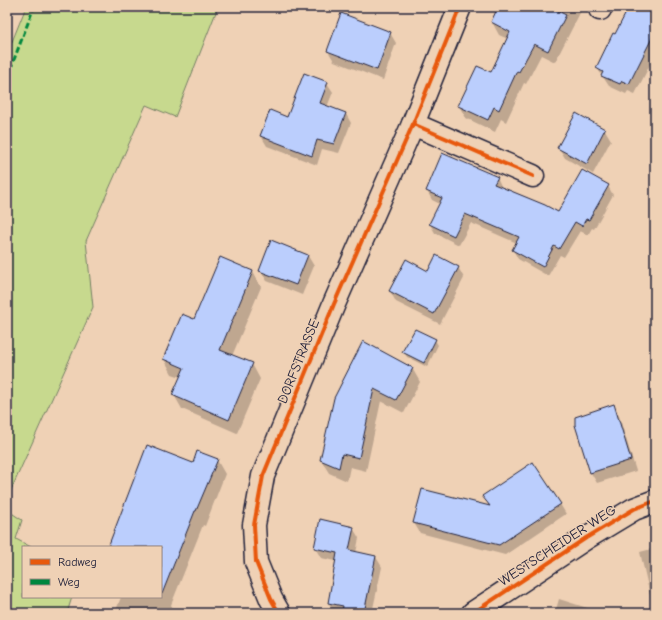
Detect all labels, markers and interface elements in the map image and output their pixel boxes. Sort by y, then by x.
street label: DORFSTRASSE [274,316,323,406]
street label: WESTSCHEIDER WEG [495,501,619,590]
legend [22,546,162,598]
text: Radweg [58,555,97,569]
text: Weg [58,575,80,589]

